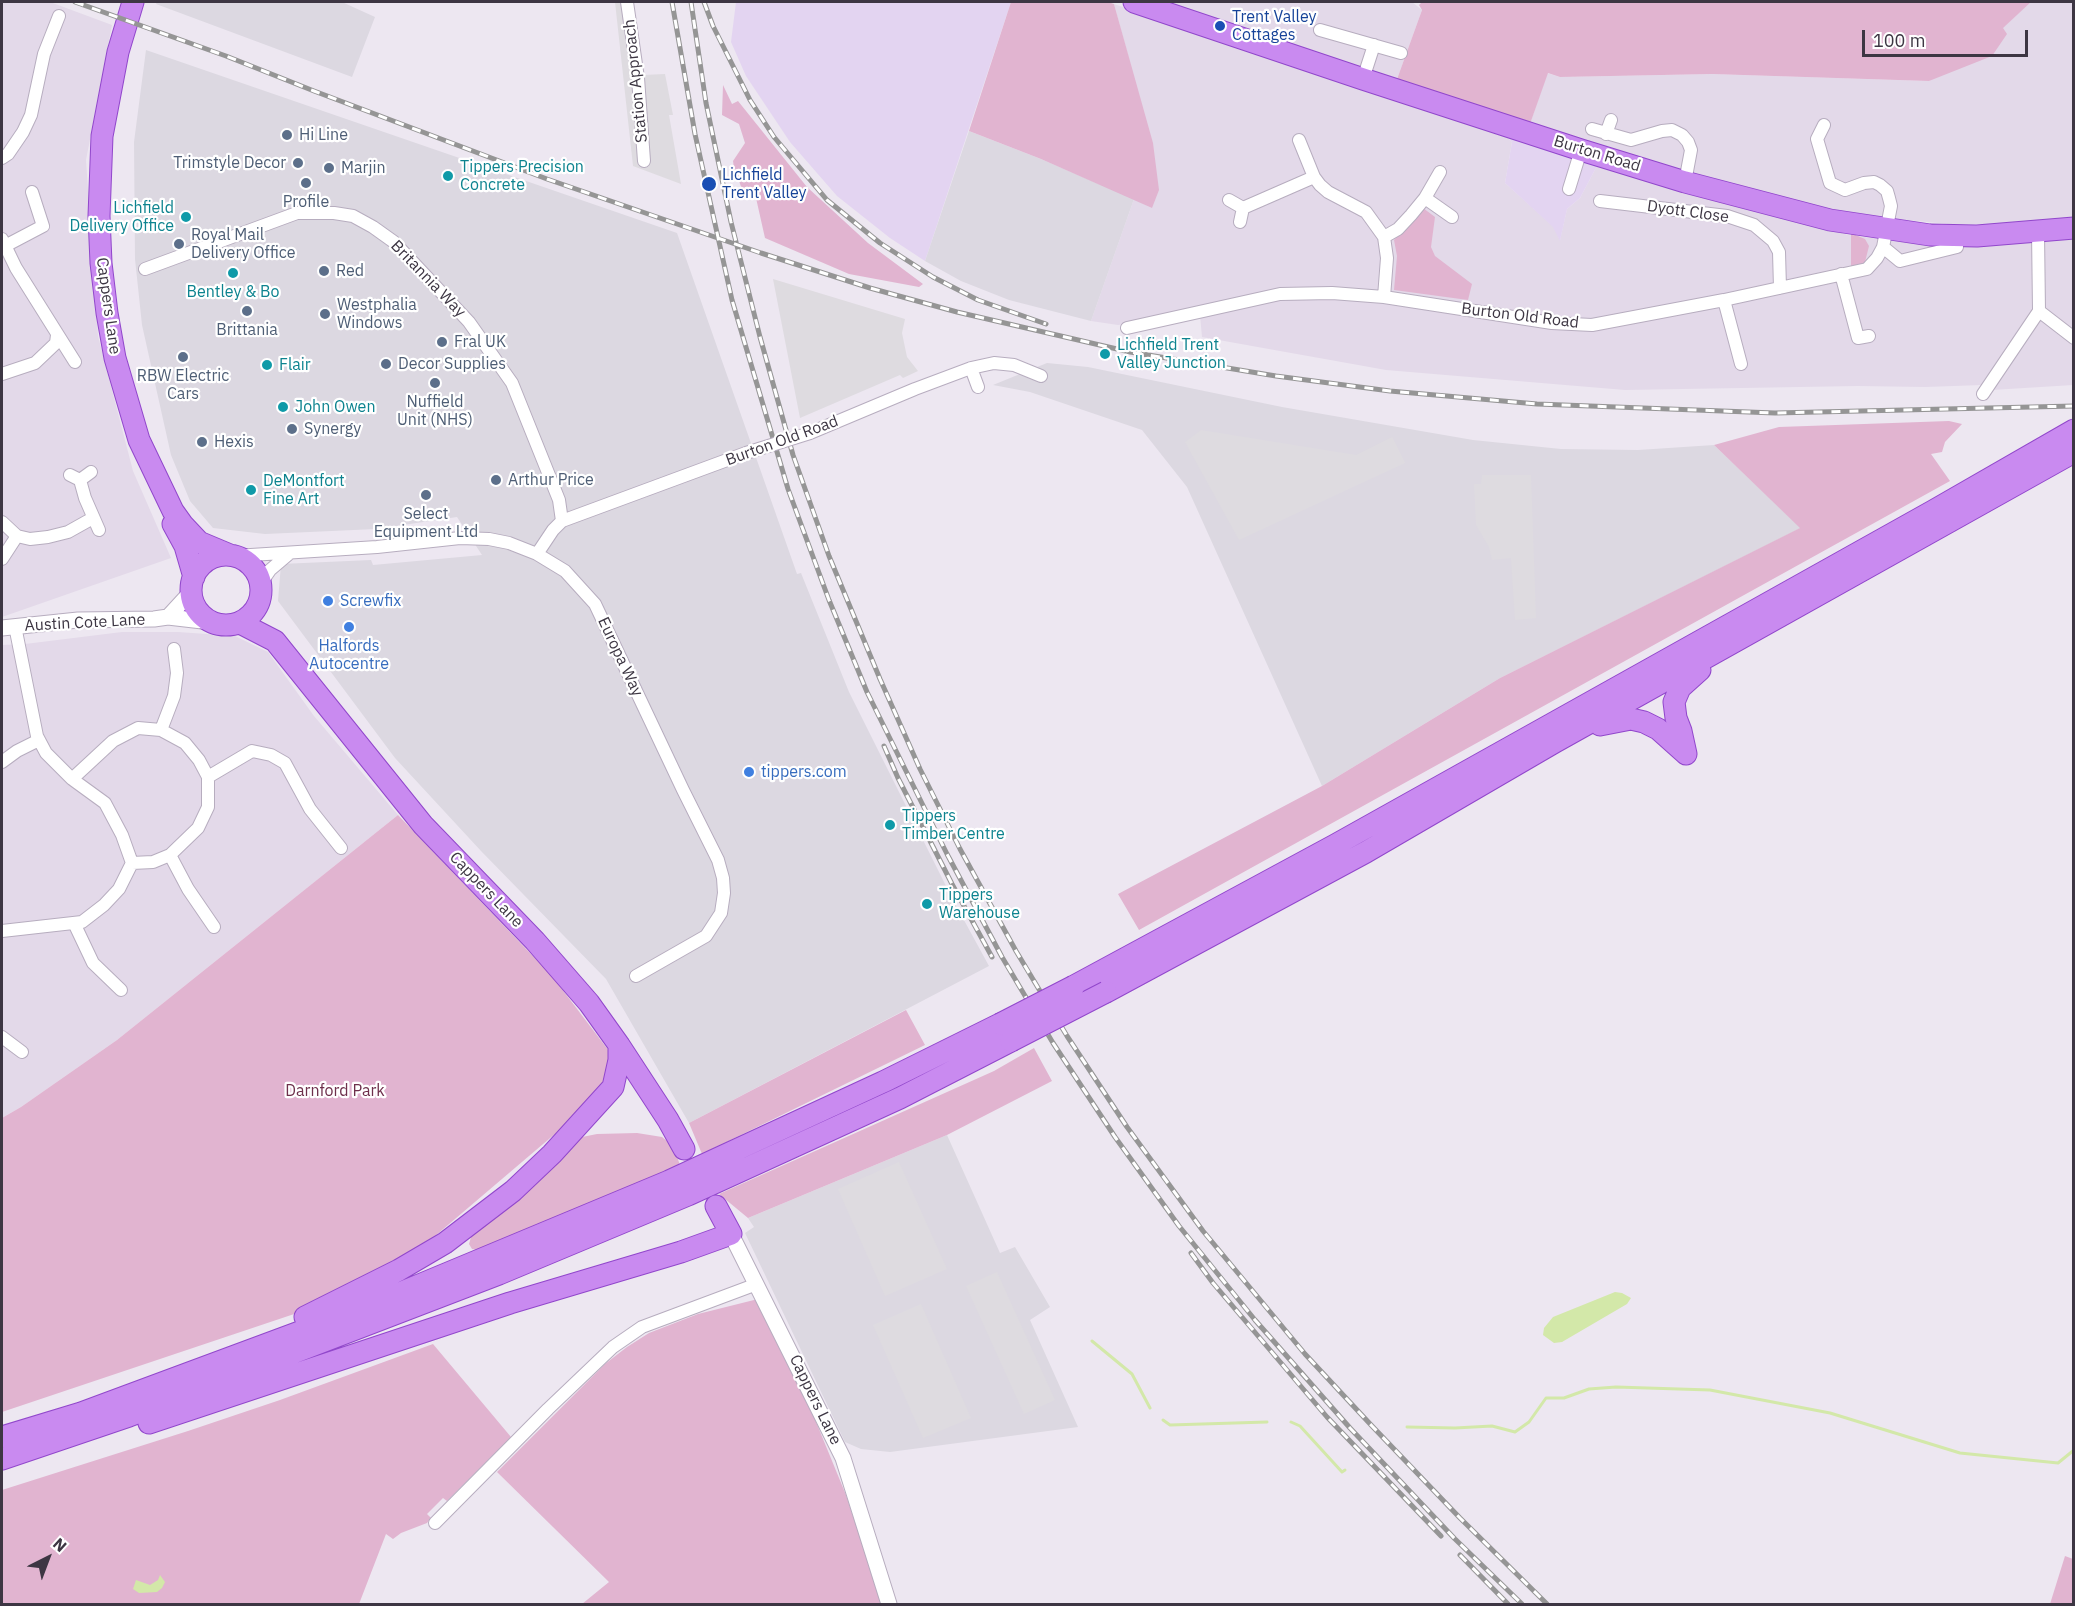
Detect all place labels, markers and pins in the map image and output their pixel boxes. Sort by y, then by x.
place label: Trent Valley Cottages [1232,7,1317,45]
marker: Trent Valley Cottages [1213,19,1227,33]
place label: Hi Line [299,125,348,145]
marker: Hi Line [280,128,294,142]
place label: Trimstyle Decor [173,153,286,173]
marker: Trimstyle Decor [291,156,305,170]
place label: Tippers Precision Concrete [460,157,584,195]
place label: Marjin [341,158,385,178]
marker: Marjin [322,161,336,175]
place label: Lichfield Trent Valley [722,165,807,203]
marker: Tippers Precision Concrete [441,169,455,183]
marker: Lichfield Trent Valley [700,175,718,193]
marker: Profile [299,176,313,190]
place label: Profile [283,192,329,212]
place label: Lichfield Delivery Office [69,198,174,236]
marker: Lichfield Delivery Office [179,210,193,224]
place label: Royal Mail Delivery Office [191,225,296,263]
marker: Royal Mail Delivery Office [172,237,186,251]
place label: Red [336,261,364,281]
marker: Red [317,264,331,278]
marker: Bentley & Bo [226,266,240,280]
place label: Bentley & Bo [186,282,280,302]
place label: Westphalia Windows [337,295,417,333]
marker: Brittania [240,304,254,318]
marker: Westphalia Windows [318,307,332,321]
place label: Brittania [216,320,278,340]
place label: Fral UK [454,332,506,352]
marker: Fral UK [435,335,449,349]
place label: Lichfield Trent Valley Junction [1117,335,1226,373]
marker: Lichfield Trent Valley Junction [1098,347,1112,361]
marker: RBW Electric Cars [176,350,190,364]
place label: Decor Supplies [398,354,506,374]
place label: Flair [279,355,311,375]
marker: Decor Supplies [379,357,393,371]
marker: Flair [260,358,274,372]
place label: RBW Electric Cars [137,366,229,404]
marker: Nuffield Unit (NHS) [428,376,442,390]
place label: Nuffield Unit (NHS) [397,392,473,430]
place label: John Owen [295,397,375,417]
marker: John Owen [276,400,290,414]
place label: Synergy [304,419,361,439]
marker: Synergy [285,422,299,436]
place label: Hexis [214,432,254,452]
marker: Hexis [195,435,209,449]
place label: Arthur Price [508,470,594,490]
place label: DeMontfort Fine Art [263,471,345,509]
marker: Arthur Price [489,473,503,487]
marker: DeMontfort Fine Art [244,483,258,497]
marker: Select Equipment Ltd [419,488,433,502]
place label: Select Equipment Ltd [374,504,478,542]
place label: Screwfix [340,591,401,611]
marker: Screwfix [321,594,335,608]
marker: Halfords Autocentre [342,620,356,634]
place label: Halfords Autocentre [309,636,389,674]
place label: tippers.com [761,762,847,782]
marker: tippers.com [742,765,756,779]
place label: Tippers Timber Centre [902,806,1005,844]
marker: Tippers Timber Centre [883,818,897,832]
place label: Tippers Warehouse [939,885,1020,923]
marker: Tippers Warehouse [920,897,934,911]

